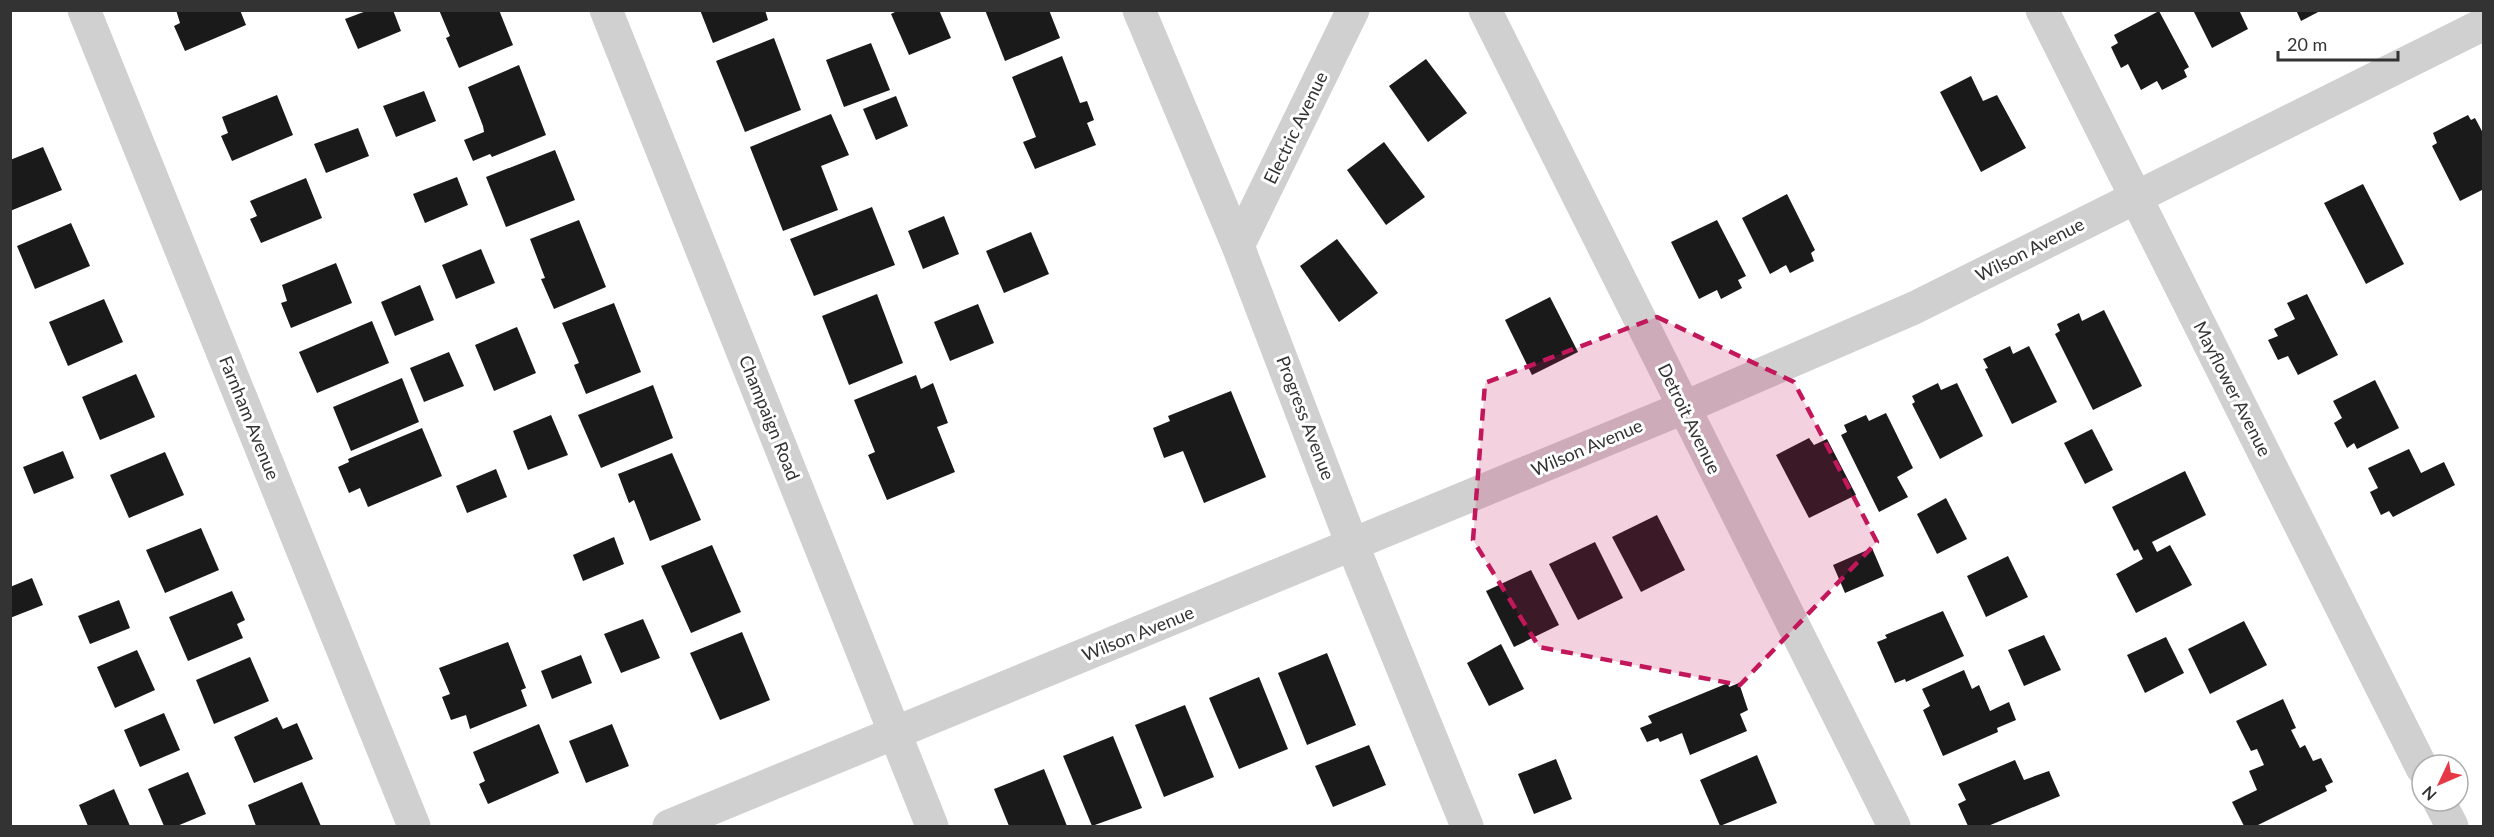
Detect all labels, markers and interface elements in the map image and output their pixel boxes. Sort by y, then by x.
scale bar [2278,24,2398,62]
text: 20 m [2287,33,2327,55]
street label: Electric Avenue [1258,68,1332,187]
street label: Wilson Avenue [1972,212,2087,286]
street label: Mayflower Avenue [2189,317,2276,460]
street label: Farnham Avenue [215,352,285,483]
street label: Champaign Road [735,352,805,483]
street label: Progress Avenue [1272,352,1340,483]
street label: Detroit Avenue [1654,360,1726,477]
street label: Wilson Avenue [1528,414,1646,480]
street label: Wilson Avenue [1078,601,1197,666]
north arrow [2410,753,2470,813]
text: N [2418,783,2440,805]

